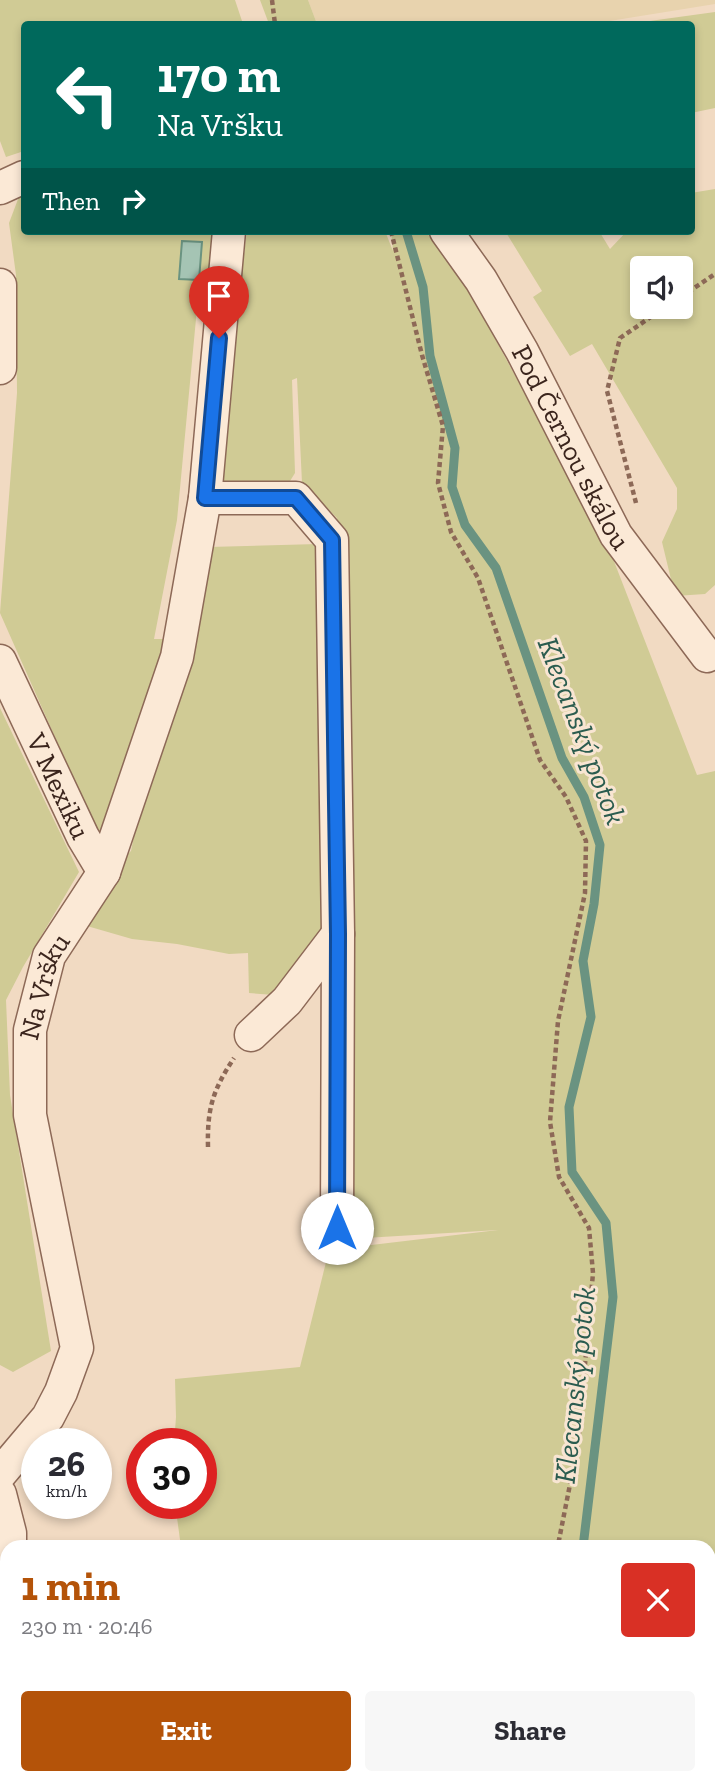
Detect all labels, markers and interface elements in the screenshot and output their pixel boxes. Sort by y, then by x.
text: 170 m [157,46,280,105]
icon: left [42,49,133,140]
text: Na Vršku [157,106,283,144]
icon: right [114,182,152,220]
text: Then [42,185,100,217]
map controls [630,256,693,319]
button: sound [630,256,693,319]
pin [189,266,249,338]
icon: arrive [200,277,238,315]
street label: Pod Černou skálou [505,340,637,556]
water label: Klecanský potok [530,632,634,830]
street label: V Mexiku [19,727,98,844]
street label: Na Vršku [12,926,77,1043]
position arrow [300,1191,374,1265]
water label: Klecanský potok [547,1285,603,1485]
speed limit sign: 30 [126,1428,217,1519]
text: 26 [48,1443,85,1485]
text: km/h [46,1480,87,1502]
text: 1 min [21,1560,120,1611]
button: close [621,1563,695,1637]
text: 230 m · 20:46 [21,1612,153,1640]
button: Exit [21,1691,351,1771]
button: Share [365,1691,695,1771]

